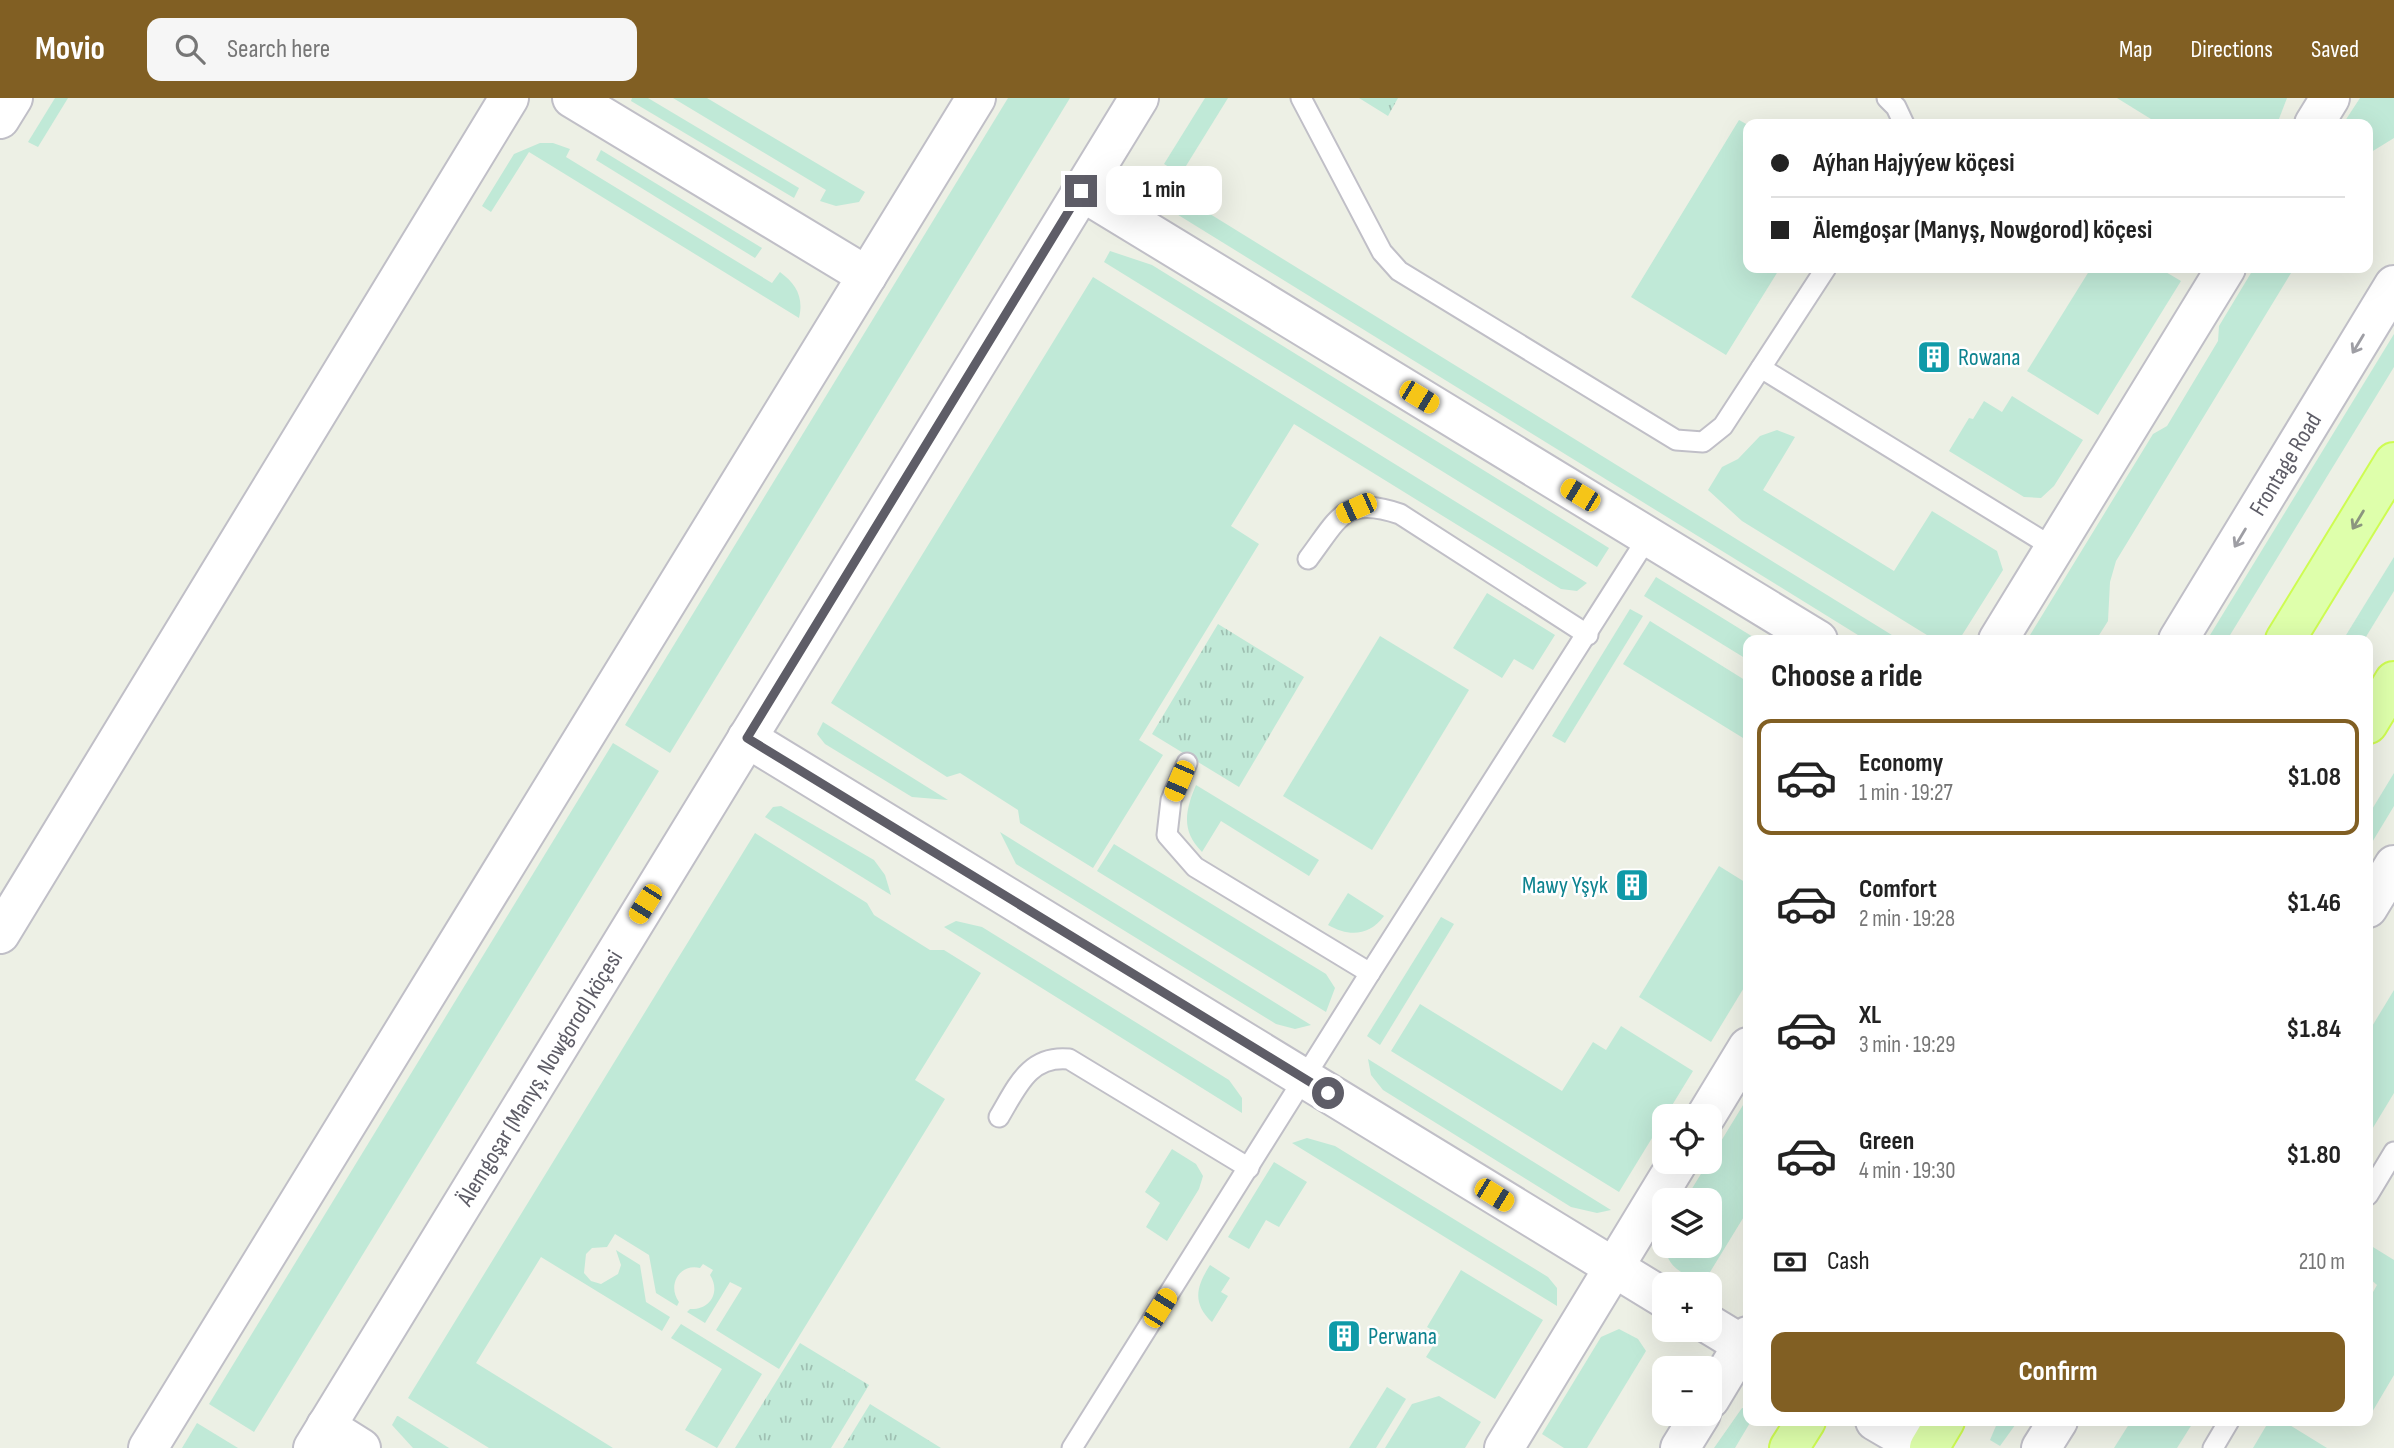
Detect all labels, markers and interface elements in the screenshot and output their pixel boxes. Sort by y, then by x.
search box [147,18,637,81]
text: Movio [35,29,105,69]
icon: search [171,30,209,68]
text: Search here [227,34,330,65]
text: Map [2119,35,2152,64]
text: Directions [2190,35,2273,64]
text: Saved [2311,35,2359,64]
text: Aýhan Hajyýew köçesi [1813,148,2014,179]
callout: 1 min [1106,166,1221,216]
route end [1065,175,1097,207]
text: 1 min [1143,176,1185,204]
text: Älemgoşar (Manyş, Nowgorod) köçesi [1813,215,2152,246]
one-way arrow [2351,333,2365,353]
building icon: Rowana [1915,338,1953,376]
place label: Rowana [1958,343,2021,372]
car [1396,377,1443,417]
street label: Frontage Road [2243,407,2327,521]
car [1557,475,1604,515]
car [1333,490,1380,526]
one-way arrow [2351,510,2365,530]
one-way arrow [2233,527,2247,547]
text: Choose a ride [1771,657,1923,696]
icon: car [1775,746,1838,809]
text: Economy [1859,748,1943,779]
car [1162,758,1197,804]
text: $1.08 [2287,762,2341,793]
text: 1 min · 19:27 [1859,779,1953,807]
building icon: Mawy Yşyk [1613,866,1651,904]
place label: Mawy Yşyk [1522,871,1608,900]
icon: car [1775,872,1838,935]
text: Comfort [1859,874,1937,905]
car [625,881,666,927]
text: $1.46 [2286,888,2341,919]
text: 2 min · 19:28 [1859,905,1955,933]
street label: Älemgoşar (Manyş, Nowgorod) köçesi [450,945,629,1212]
icon: car [1775,998,1838,1061]
text: XL [1859,1000,1881,1031]
text: $1.84 [2286,1014,2341,1045]
text: 3 min · 19:29 [1859,1031,1955,1059]
route start [1312,1077,1344,1109]
map controls [1652,1104,1722,1426]
button: locate [1652,1104,1722,1174]
icon: car [1775,1124,1838,1187]
text: Green [1859,1126,1914,1157]
text: $1.80 [2286,1140,2341,1171]
text: 4 min · 19:30 [1859,1157,1956,1185]
car [1471,1175,1518,1215]
button: layers [1652,1188,1722,1258]
icon: cash [1771,1243,1809,1281]
text: Cash [1827,1246,1870,1277]
text: 210 m [2299,1248,2345,1276]
button: + [1652,1272,1722,1342]
car [1140,1285,1181,1331]
building icon: Perwana [1325,1317,1363,1355]
place label: Perwana [1368,1322,1437,1351]
button: Confirm [1771,1332,2345,1412]
button: − [1652,1356,1722,1426]

